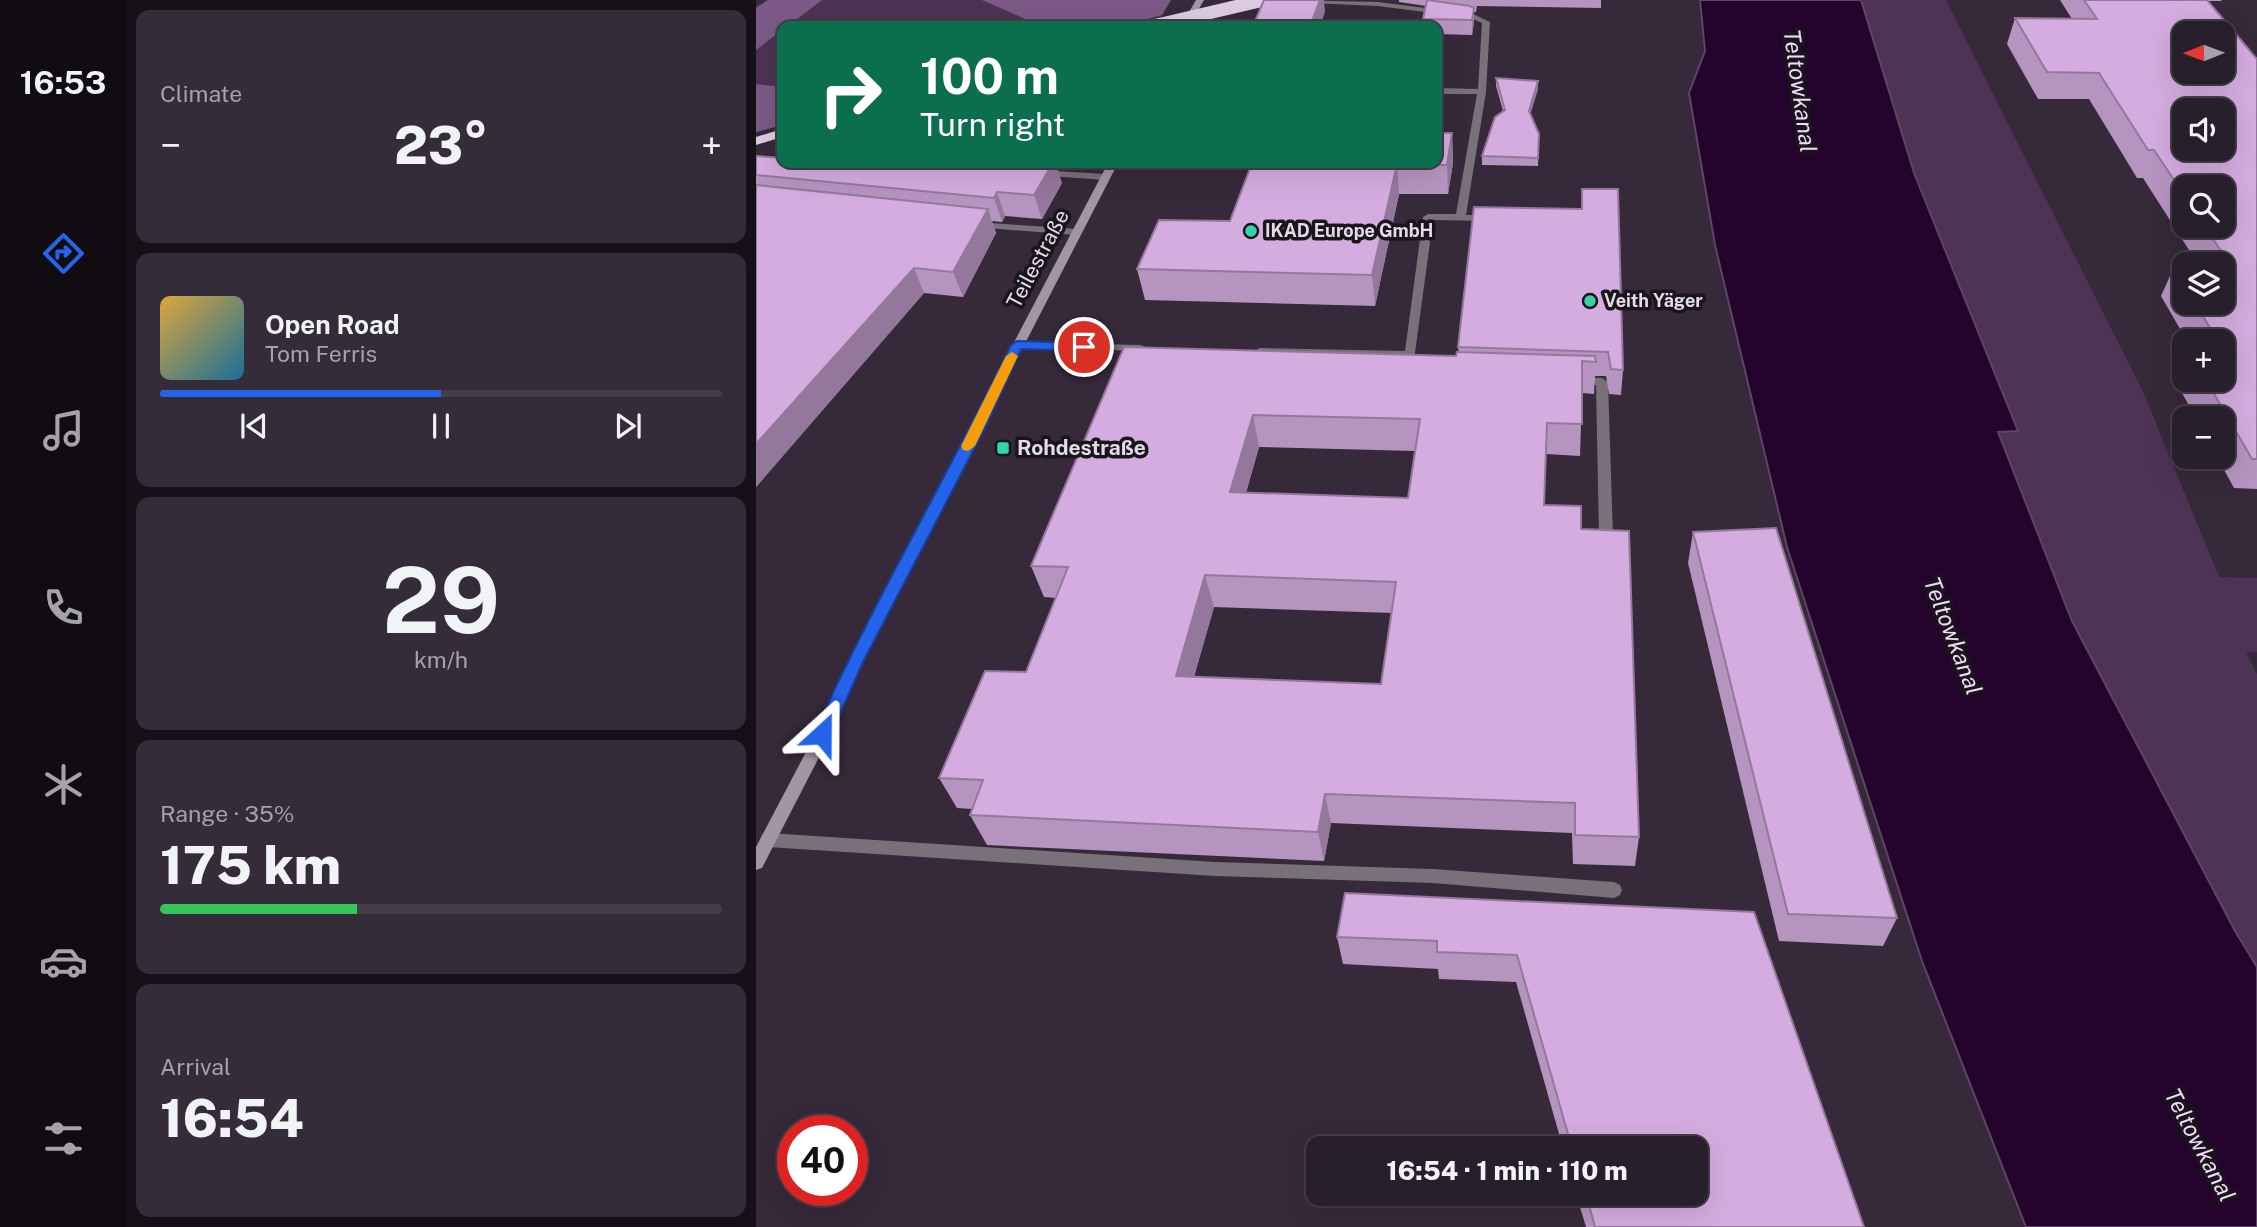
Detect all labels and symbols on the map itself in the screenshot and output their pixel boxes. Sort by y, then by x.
north arrow [2172,21,2235,84]
water label: Teltowkanal [1779,28,1822,154]
street label: Teilestraße [1001,205,1074,312]
place label: IKAD Europe GmbH [1265,220,1433,241]
marker: IKAD Europe GmbH [1243,223,1259,239]
place label: Veith Yäger [1604,290,1703,311]
marker: Veith Yäger [1582,293,1598,309]
pin [1054,317,1114,377]
place label: Rohdestraße [1017,435,1146,460]
marker: Rohdestraße [995,440,1011,456]
water label: Teltowkanal [1919,573,1988,698]
position arrow [785,697,859,771]
water label: Teltowkanal [2159,1084,2241,1206]
speed limit sign: 40 [777,1115,868,1206]

